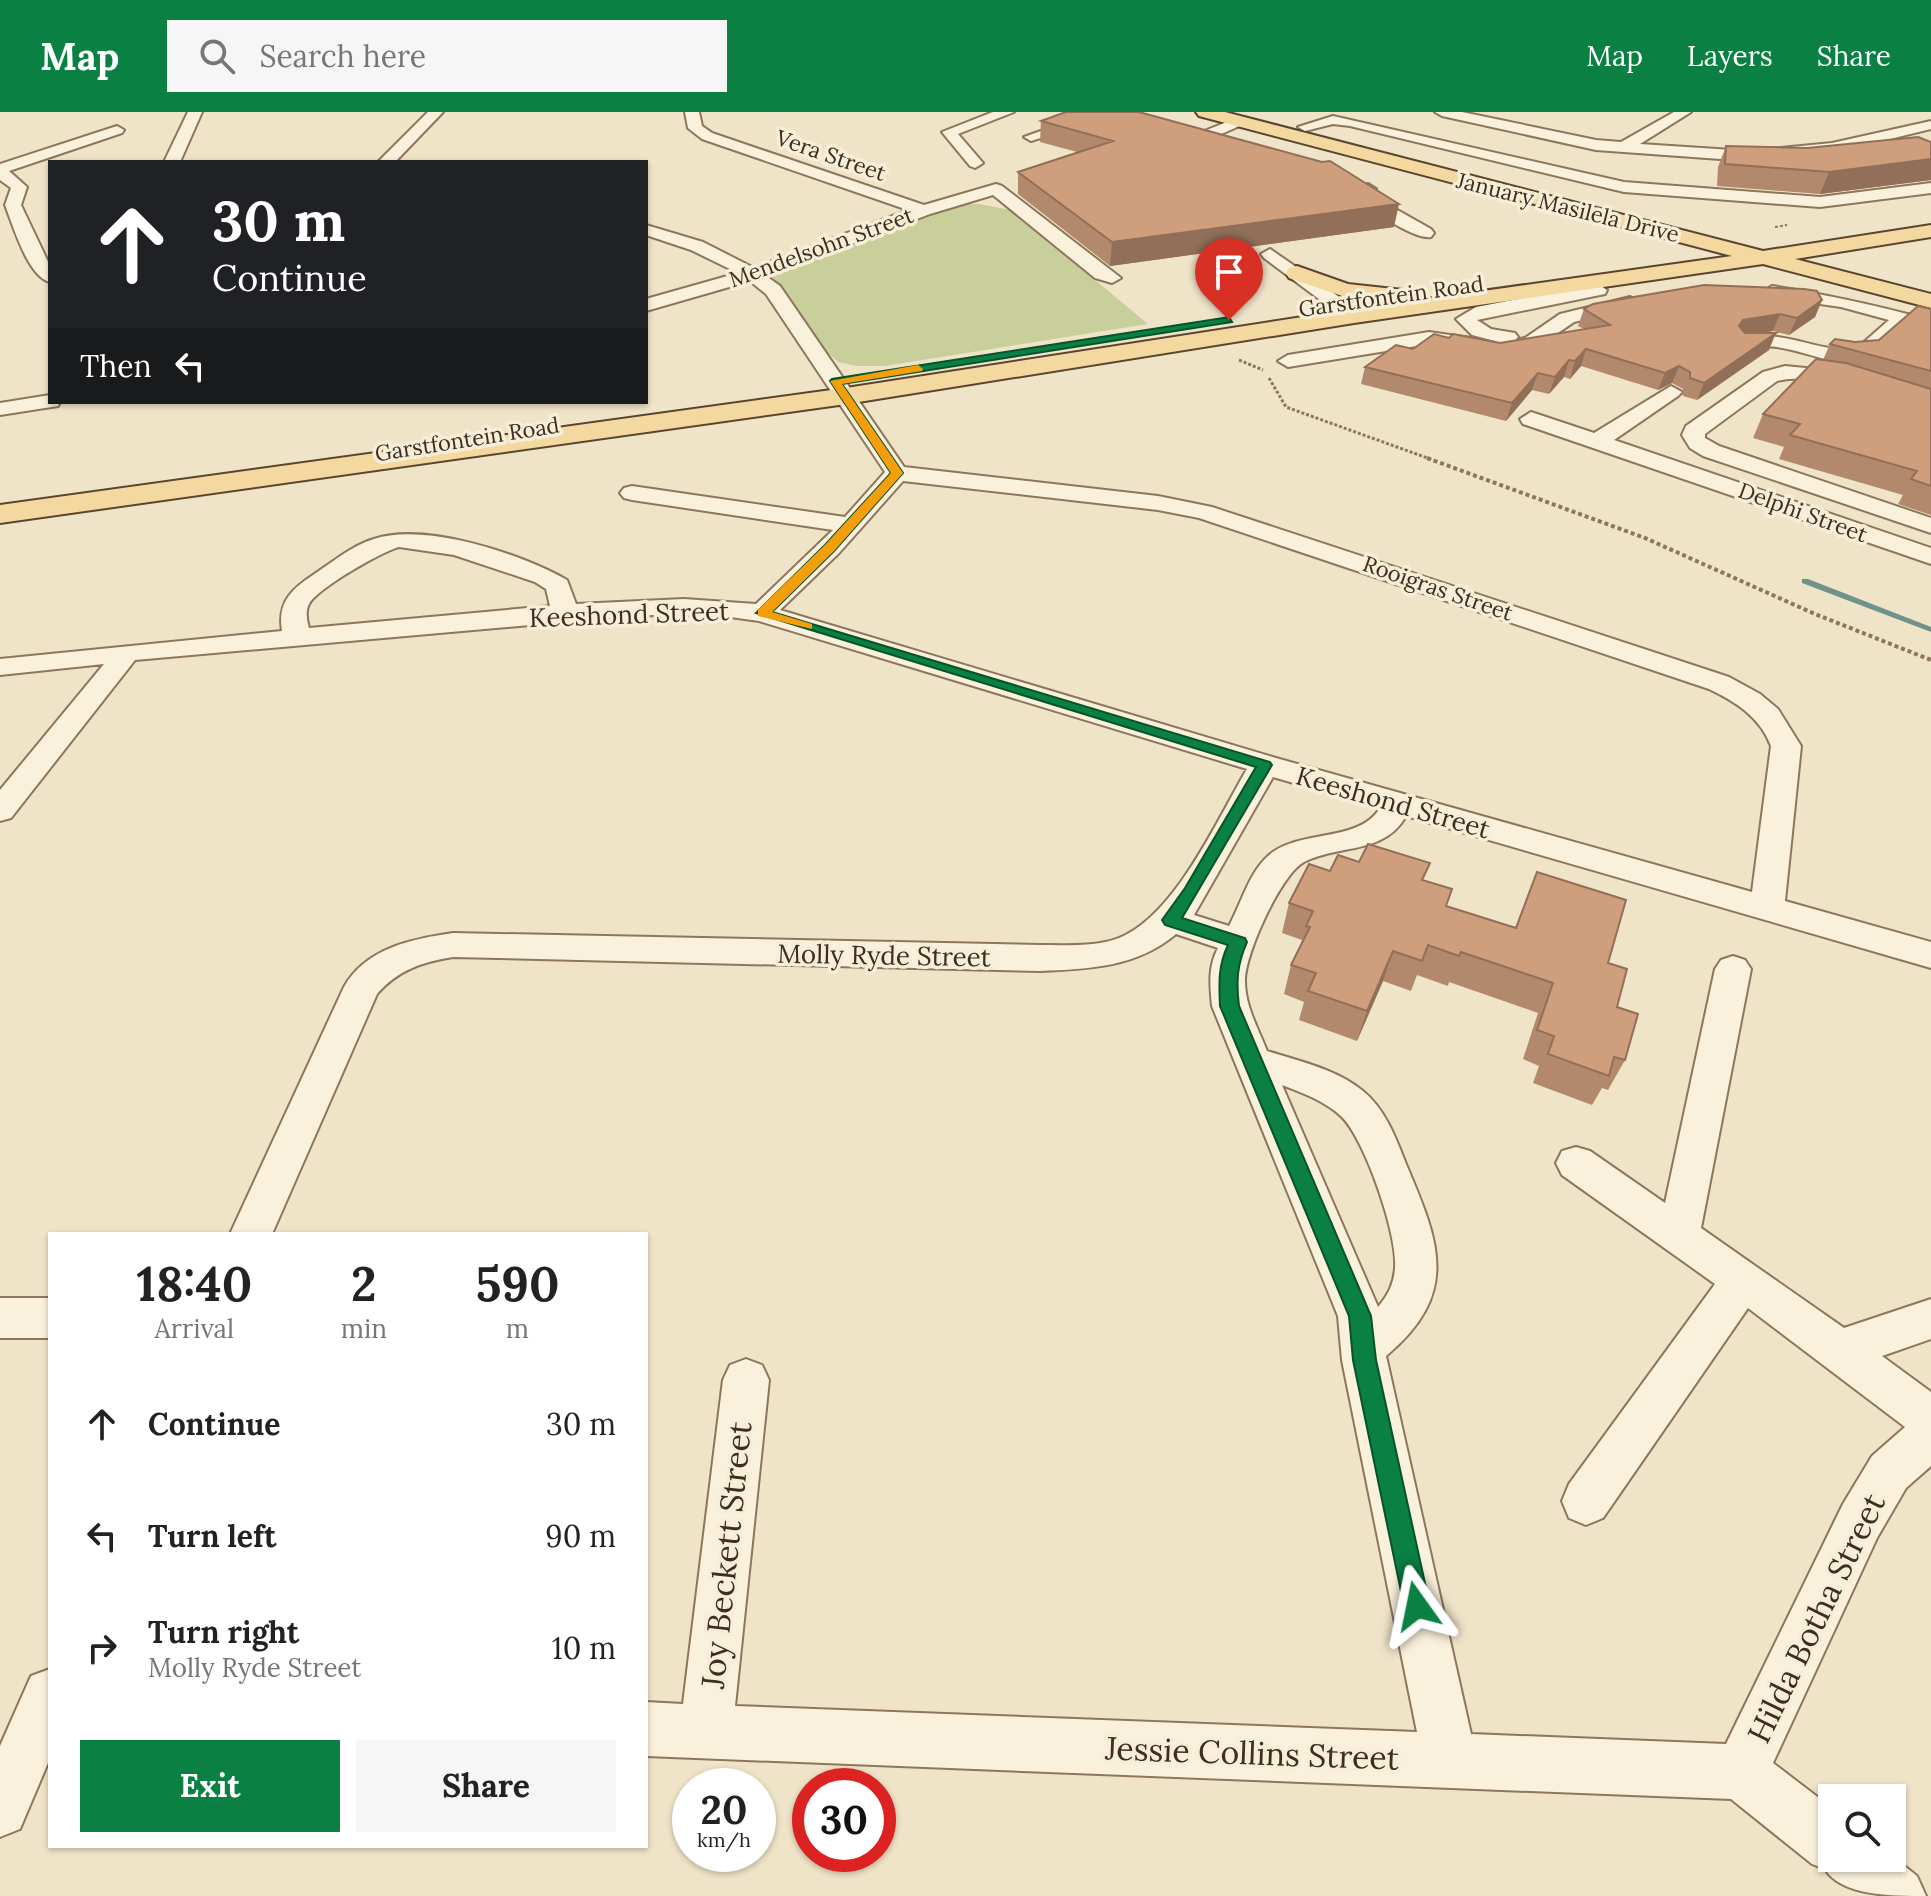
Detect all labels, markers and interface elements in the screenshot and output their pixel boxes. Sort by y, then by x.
search box [167,20,727,92]
text: Map [40,32,119,80]
icon: search [195,34,239,78]
text: Search here [259,37,426,75]
text: Map [1586,38,1643,74]
text: Layers [1687,38,1773,74]
text: Share [1817,38,1891,74]
street label: Vera Street [771,123,890,187]
street label: January Masilela Drive [1453,166,1682,248]
text: 30 m [212,185,345,256]
icon: ahead [80,192,184,296]
street label: Mendelsohn Street [725,200,917,293]
pin [1195,238,1263,320]
icon: arrive [1207,250,1251,294]
text: Continue [212,255,367,301]
street label: Garstfontein Road [1297,269,1485,323]
icon: left [168,344,212,388]
text: Then [80,347,152,385]
street label: Garstfontein Road [373,411,561,467]
street label: Delphi Street [1735,476,1872,548]
street label: Rooigras Street [1359,549,1517,627]
street label: Keeshond Street [528,594,730,634]
street label: Keeshond Street [1292,759,1494,845]
street label: Molly Ryde Street [777,937,991,973]
text: 18:40 [136,1253,252,1314]
text: 2 [351,1253,377,1314]
text: 590 [475,1253,560,1314]
text: Arrival [155,1312,234,1345]
text: min [341,1312,387,1345]
text: m [506,1312,529,1345]
icon: ahead [80,1402,124,1446]
text: Continue [148,1405,280,1443]
text: 30 m [546,1405,616,1443]
street label: Joy Beckett Street [692,1419,760,1691]
street label: Hilda Botha Street [1738,1486,1894,1749]
icon: left [80,1514,124,1558]
text: Turn left [148,1517,276,1555]
text: 90 m [545,1517,616,1555]
position arrow [1375,1564,1459,1648]
text: Turn right [148,1613,299,1651]
icon: right [80,1626,124,1670]
text: 10 m [552,1629,616,1667]
text: Molly Ryde Street [148,1651,361,1684]
street label: Jessie Collins Street [1103,1727,1400,1779]
button: Exit [80,1740,340,1832]
button: Share [356,1740,616,1832]
speed limit sign: 30 [792,1768,896,1872]
text: 20 [701,1784,747,1835]
map controls [1818,1784,1906,1872]
button: search [1818,1784,1906,1872]
text: km/h [697,1827,751,1852]

